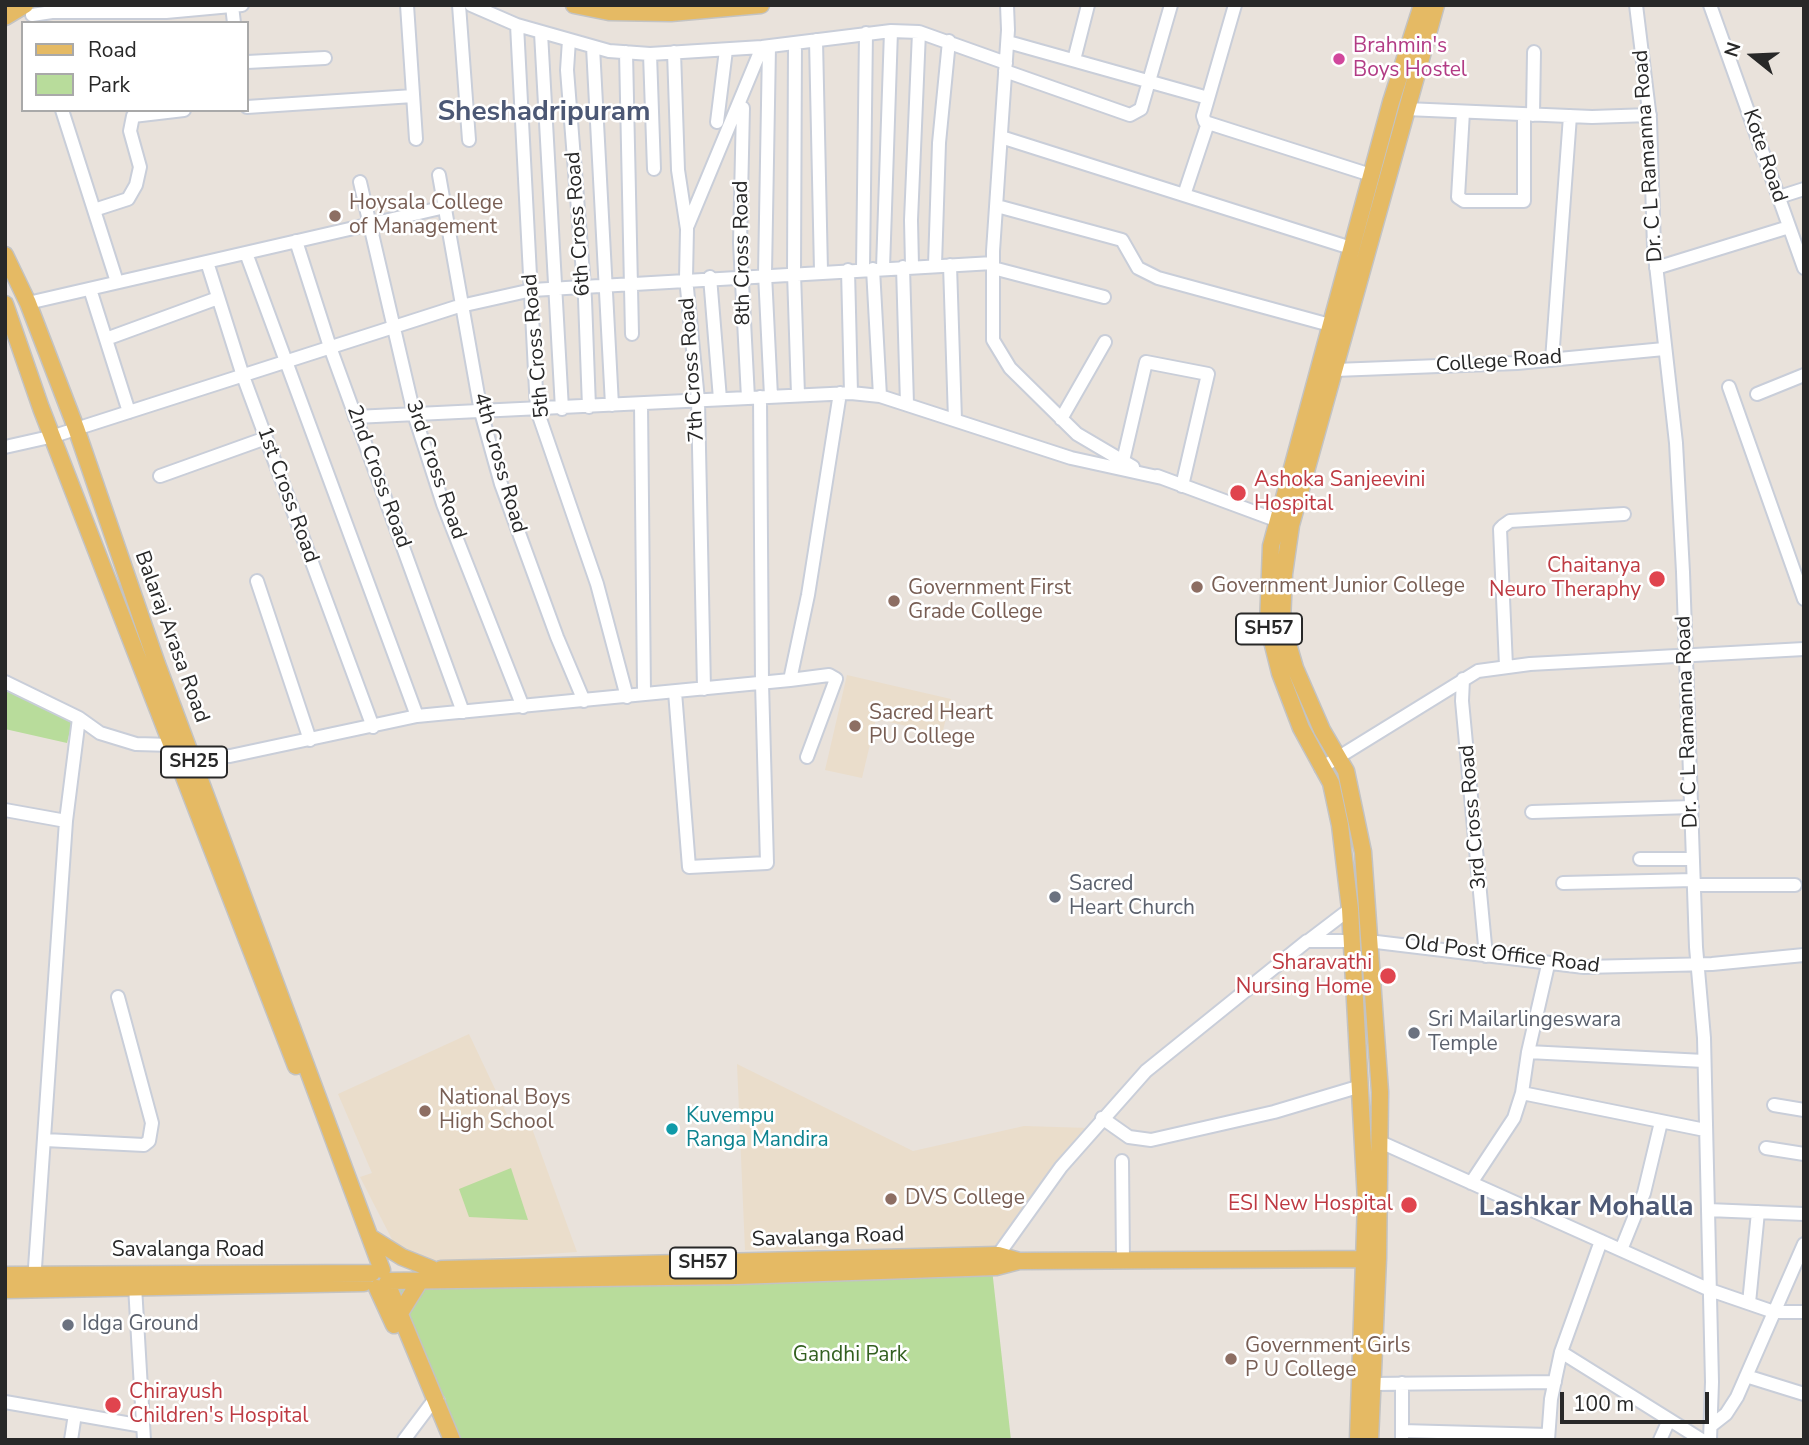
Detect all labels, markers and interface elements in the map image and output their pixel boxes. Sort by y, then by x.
legend [21,21,248,112]
north arrow [1718,21,1788,91]
place label: Brahmin's Boys Hostel [1353,34,1467,84]
text: Road [88,36,137,64]
text: N [1718,39,1748,60]
street label: Dr. C L Ramanna Road [1629,49,1669,263]
marker: Brahmin's Boys Hostel [1331,51,1347,67]
text: Park [88,71,130,99]
district label: Sheshadripuram [437,96,651,130]
street label: Kote Road [1736,106,1792,206]
street label: 6th Cross Road [561,151,597,297]
street label: 8th Cross Road [729,180,757,326]
place label: Hoysala College of Management [349,191,503,241]
marker: Hoysala College of Management [327,208,343,224]
street label: 5th Cross Road [518,273,556,419]
street label: 7th Cross Road [675,297,711,443]
street label: College Road [1435,345,1563,379]
street label: 4th Cross Road [467,390,531,536]
street label: 3rd Cross Road [399,397,471,543]
street label: 2nd Cross Road [341,402,415,552]
street label: 1st Cross Road [251,424,323,566]
place label: Ashoka Sanjeevini Hospital [1254,468,1425,518]
marker: Ashoka Sanjeevini Hospital [1228,483,1248,503]
street label: Balaraj Arasa Road [128,548,214,726]
place label: Chaitanya Neuro Theraphy [1489,554,1641,604]
marker: Chaitanya Neuro Theraphy [1647,569,1667,589]
place label: Government Junior College [1211,574,1465,600]
place label: Government First Grade College [908,576,1071,626]
marker: Government Junior College [1189,579,1205,595]
marker: Government First Grade College [886,593,902,609]
road number: SH57 [1236,614,1302,644]
street label: Dr. C L Ramanna Road [1672,615,1704,829]
place label: Sacred Heart PU College [869,701,993,751]
marker: Sacred Heart PU College [847,718,863,734]
street label: 3rd Cross Road [1455,744,1493,890]
road number: SH25 [161,747,227,778]
place label: Sacred Heart Church [1069,872,1195,922]
marker: Sacred Heart Church [1047,889,1063,905]
street label: Old Post Office Road [1403,931,1601,979]
place label: Sharavathi Nursing Home [1236,951,1372,1001]
marker: Sharavathi Nursing Home [1378,966,1398,986]
place label: Sri Mailarlingeswara Temple [1428,1008,1621,1058]
marker: Sri Mailarlingeswara Temple [1406,1025,1422,1041]
place label: National Boys High School [439,1086,571,1136]
marker: National Boys High School [417,1103,433,1119]
place label: Kuvempu Ranga Mandira [686,1104,829,1154]
marker: Kuvempu Ranga Mandira [664,1121,680,1137]
place label: DVS College [905,1186,1025,1212]
marker: DVS College [883,1191,899,1207]
district label: Lashkar Mohalla [1478,1191,1694,1225]
place label: ESI New Hospital [1228,1192,1393,1218]
marker: ESI New Hospital [1399,1195,1419,1215]
street label: Savalanga Road [751,1223,905,1253]
street label: Savalanga Road [112,1238,264,1264]
road number: SH57 [670,1247,736,1278]
place label: Idga Ground [82,1312,199,1338]
marker: Idga Ground [60,1317,76,1333]
place label: Government Girls P U College [1245,1334,1411,1384]
park label: Gandhi Park [793,1343,907,1369]
marker: Government Girls P U College [1223,1351,1239,1367]
scale bar [1564,1378,1713,1422]
place label: Chirayush Children's Hospital [129,1380,308,1430]
text: 100 m [1573,1390,1634,1418]
marker: Chirayush Children's Hospital [103,1395,123,1415]

